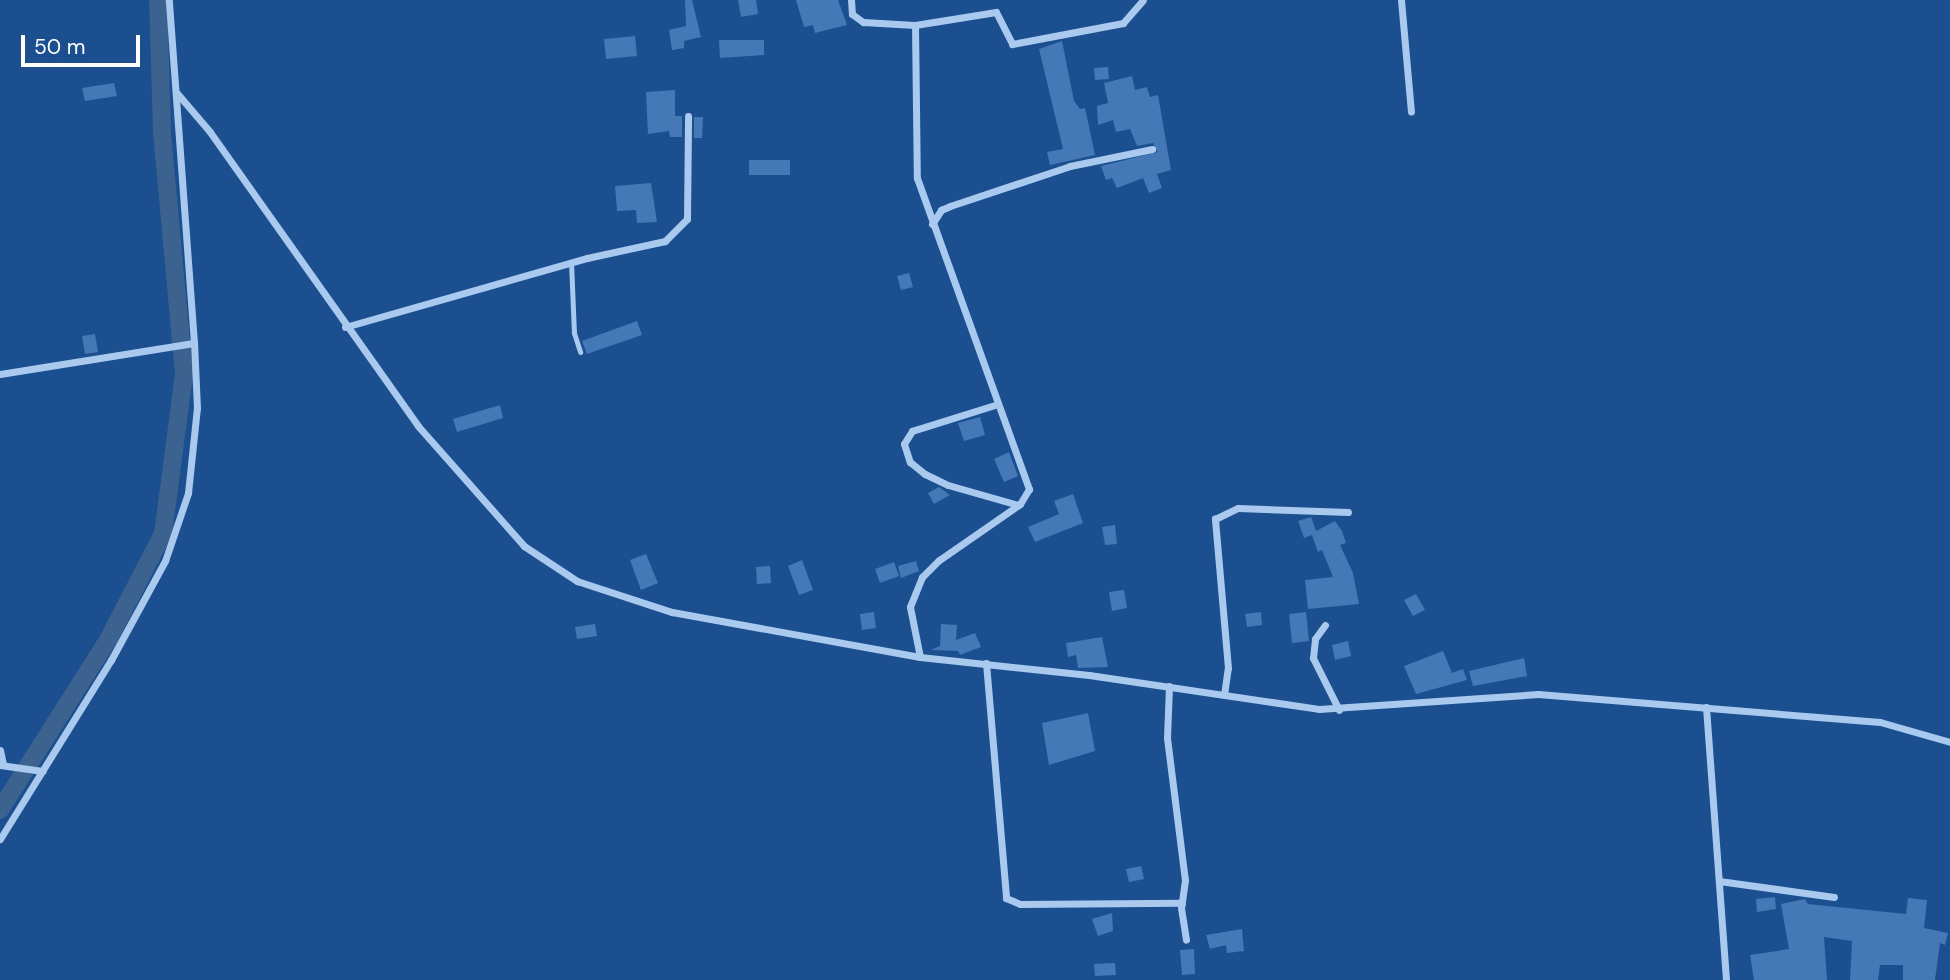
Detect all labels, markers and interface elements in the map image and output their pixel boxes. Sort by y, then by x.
scale bar [24,21,144,65]
text: 50 m [34,33,85,61]

